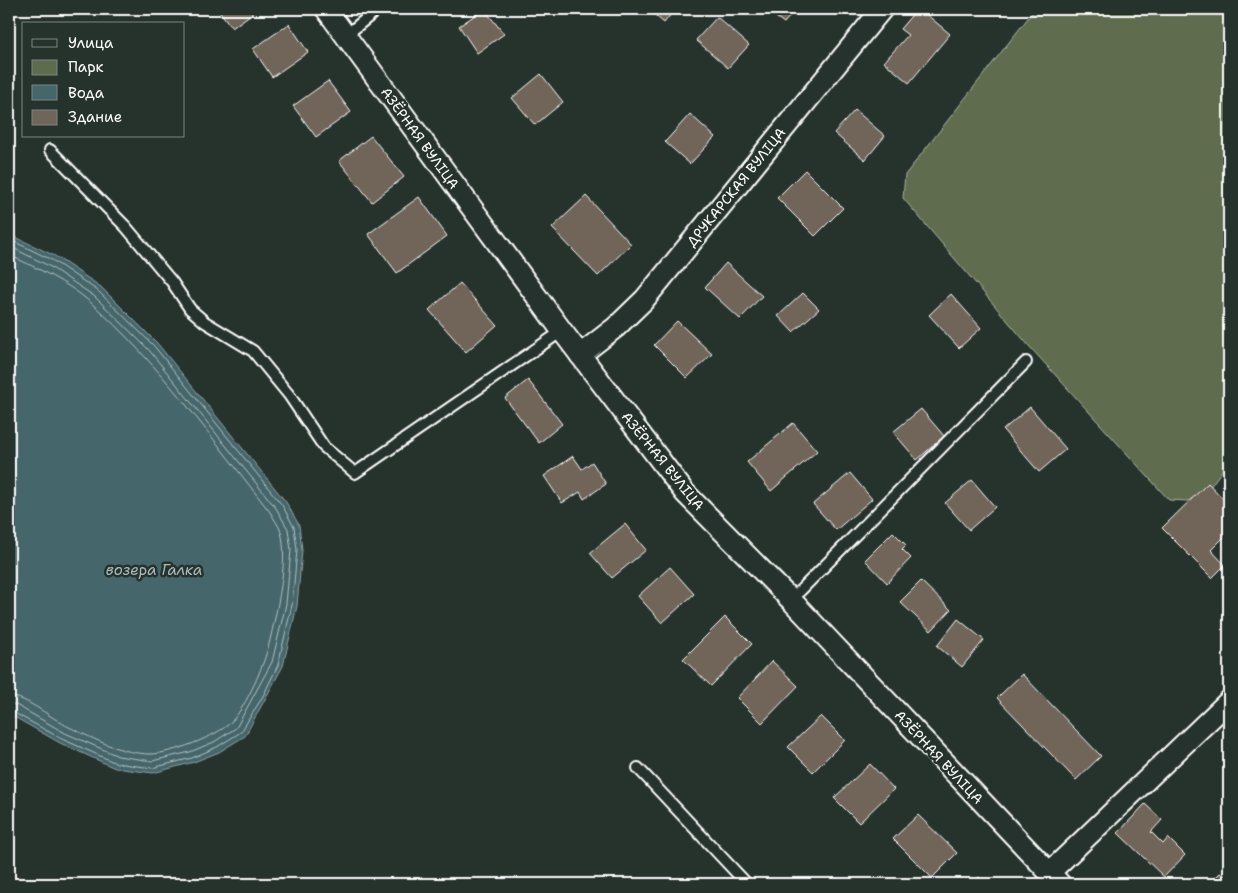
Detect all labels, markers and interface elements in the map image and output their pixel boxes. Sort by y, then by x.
legend [22,22,185,138]
text: Улица [68,33,114,53]
text: Парк [68,57,104,77]
text: Вода [68,83,105,103]
street label: АЗЁРНАЯ ВУЛІЦА [377,83,463,193]
text: Здание [68,107,122,127]
street label: ДРУКАРСКАЯ ВУЛІЦА [682,124,790,250]
street label: АЗЁРНАЯ ВУЛІЦА [618,408,708,514]
water label: возера Галка [106,560,202,580]
street label: АЗЁРНАЯ ВУЛІЦА [891,706,987,808]

